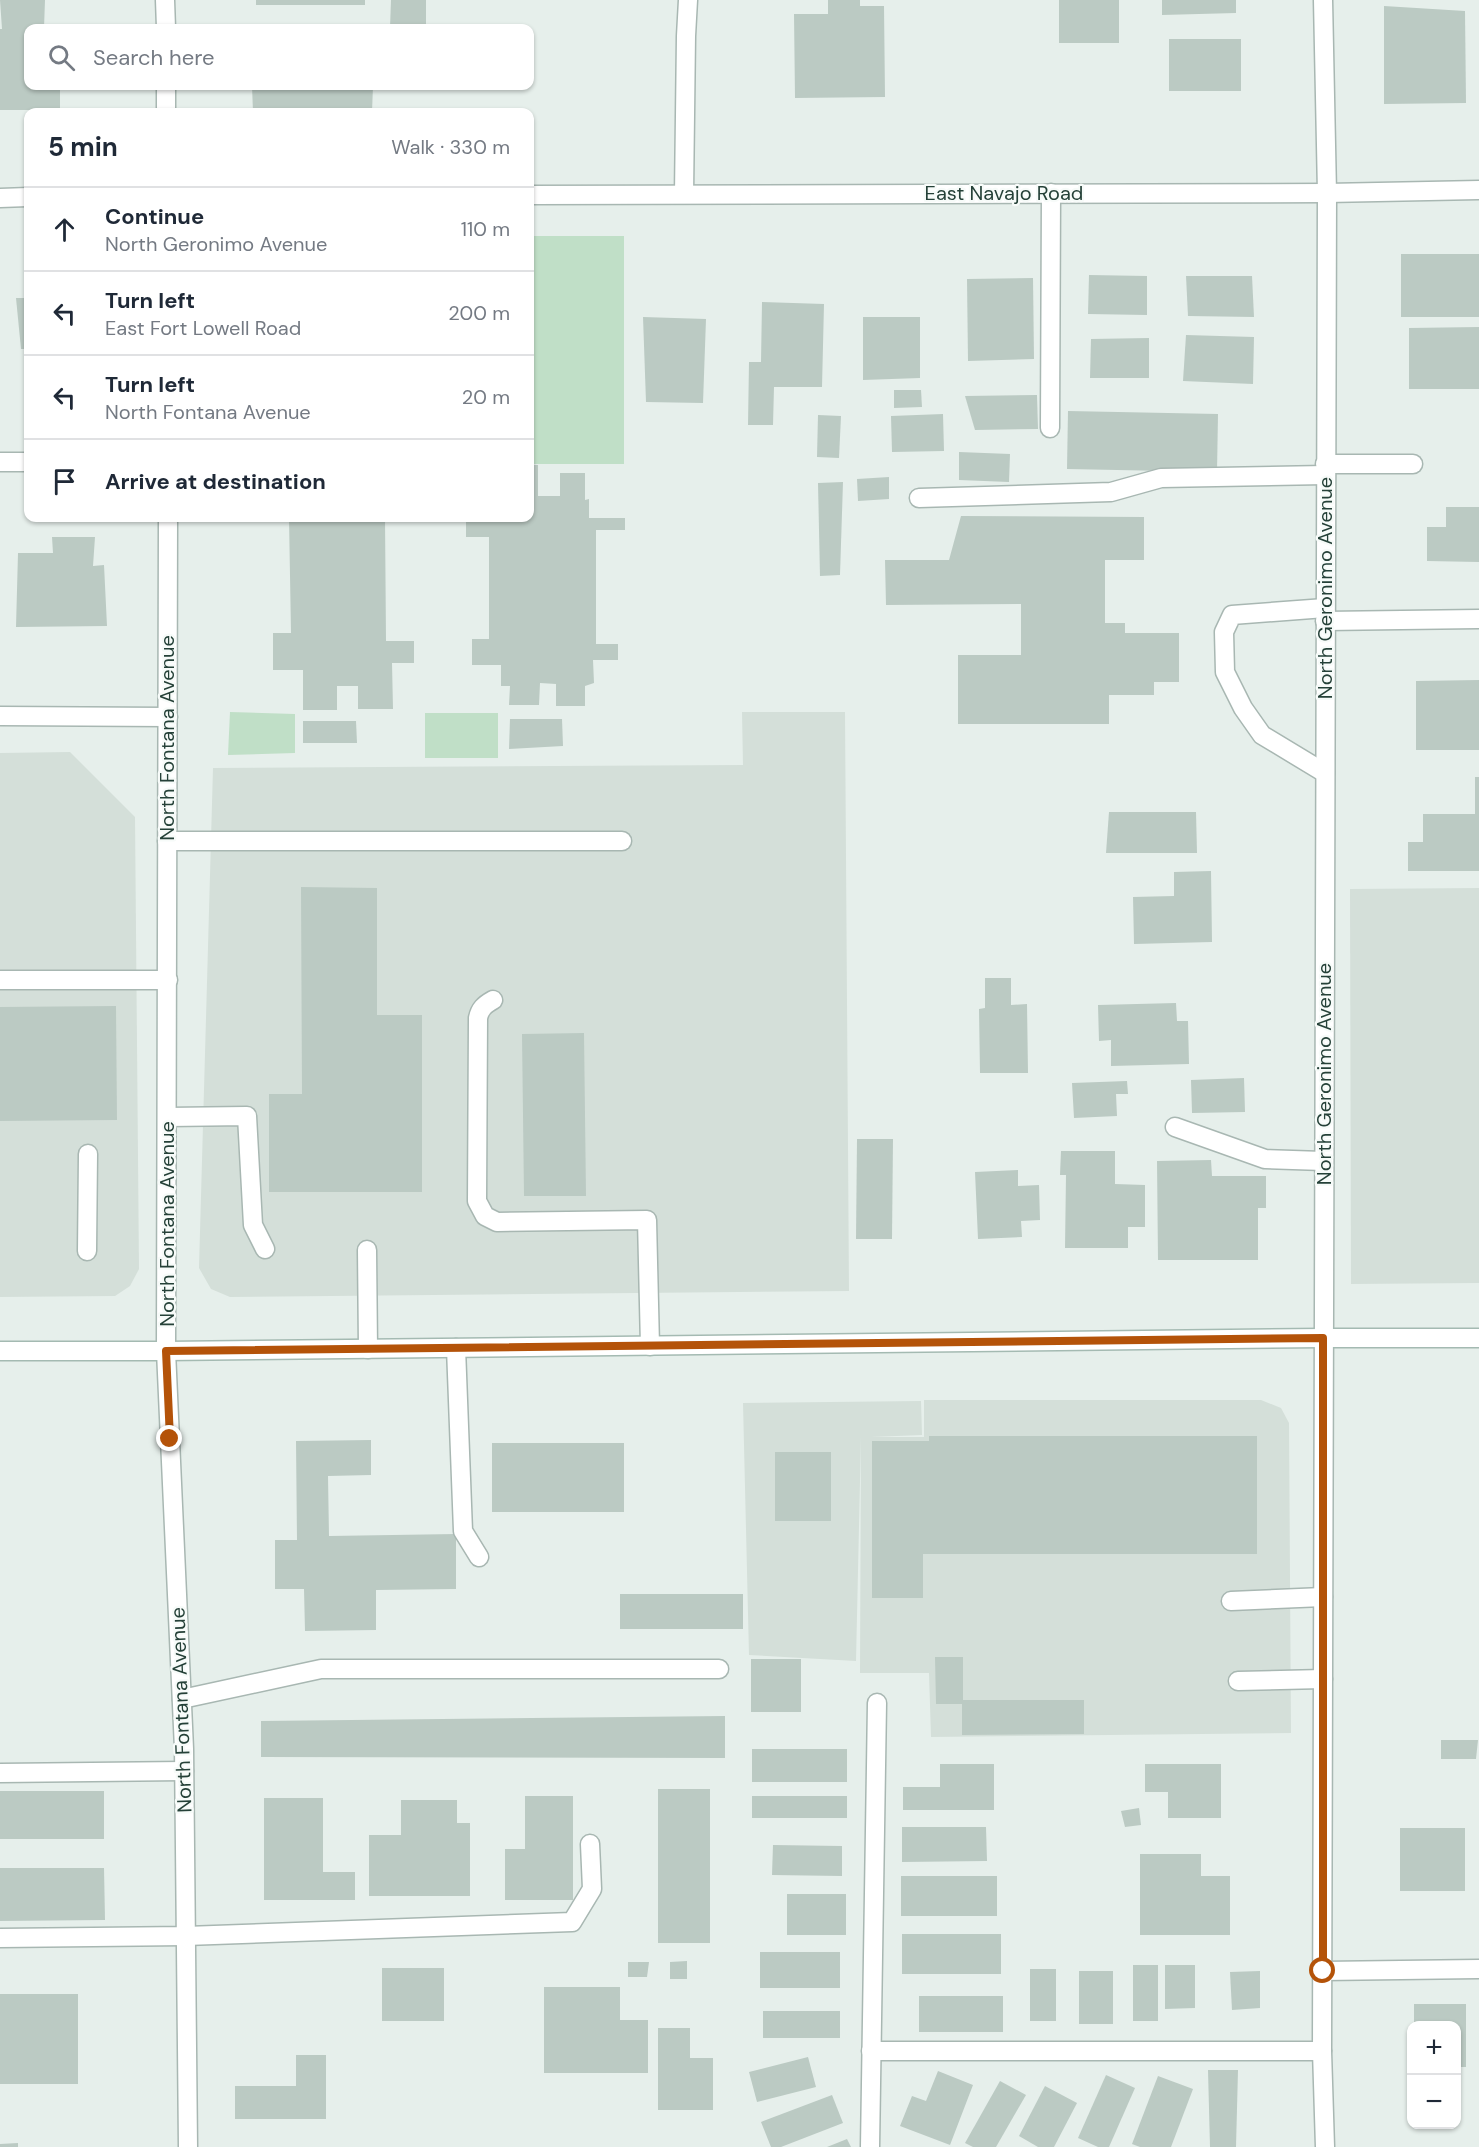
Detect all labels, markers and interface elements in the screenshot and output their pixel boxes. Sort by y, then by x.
search box [24,24,534,90]
icon: search [45,41,78,74]
text: Search here [93,43,214,72]
text: 5 min [48,130,118,164]
text: Walk · 330 m [391,134,510,160]
street label: East Navajo Road [925,180,1083,206]
text: Continue [105,202,204,231]
icon: ahead [48,213,81,246]
text: 110 m [461,216,510,242]
text: North Geronimo Avenue [105,231,327,257]
text: Turn left [105,286,195,315]
icon: left [48,297,81,330]
text: 200 m [448,300,510,326]
text: East Fort Lowell Road [105,315,301,341]
text: Turn left [105,370,195,399]
icon: left [48,381,81,414]
text: 20 m [462,384,510,410]
text: North Fontana Avenue [105,399,311,425]
icon: arrive [48,465,81,498]
text: Arrive at destination [105,467,326,496]
street label: North Geronimo Avenue [1312,477,1338,699]
street label: North Fontana Avenue [154,635,180,841]
street label: North Geronimo Avenue [1311,963,1337,1185]
street label: North Fontana Avenue [154,1121,180,1327]
route end [156,1425,182,1451]
street label: North Fontana Avenue [164,1607,198,1813]
route start [1309,1957,1335,1983]
map controls [1407,2021,1461,2129]
button: + [1407,2021,1461,2075]
button: − [1407,2075,1461,2129]

